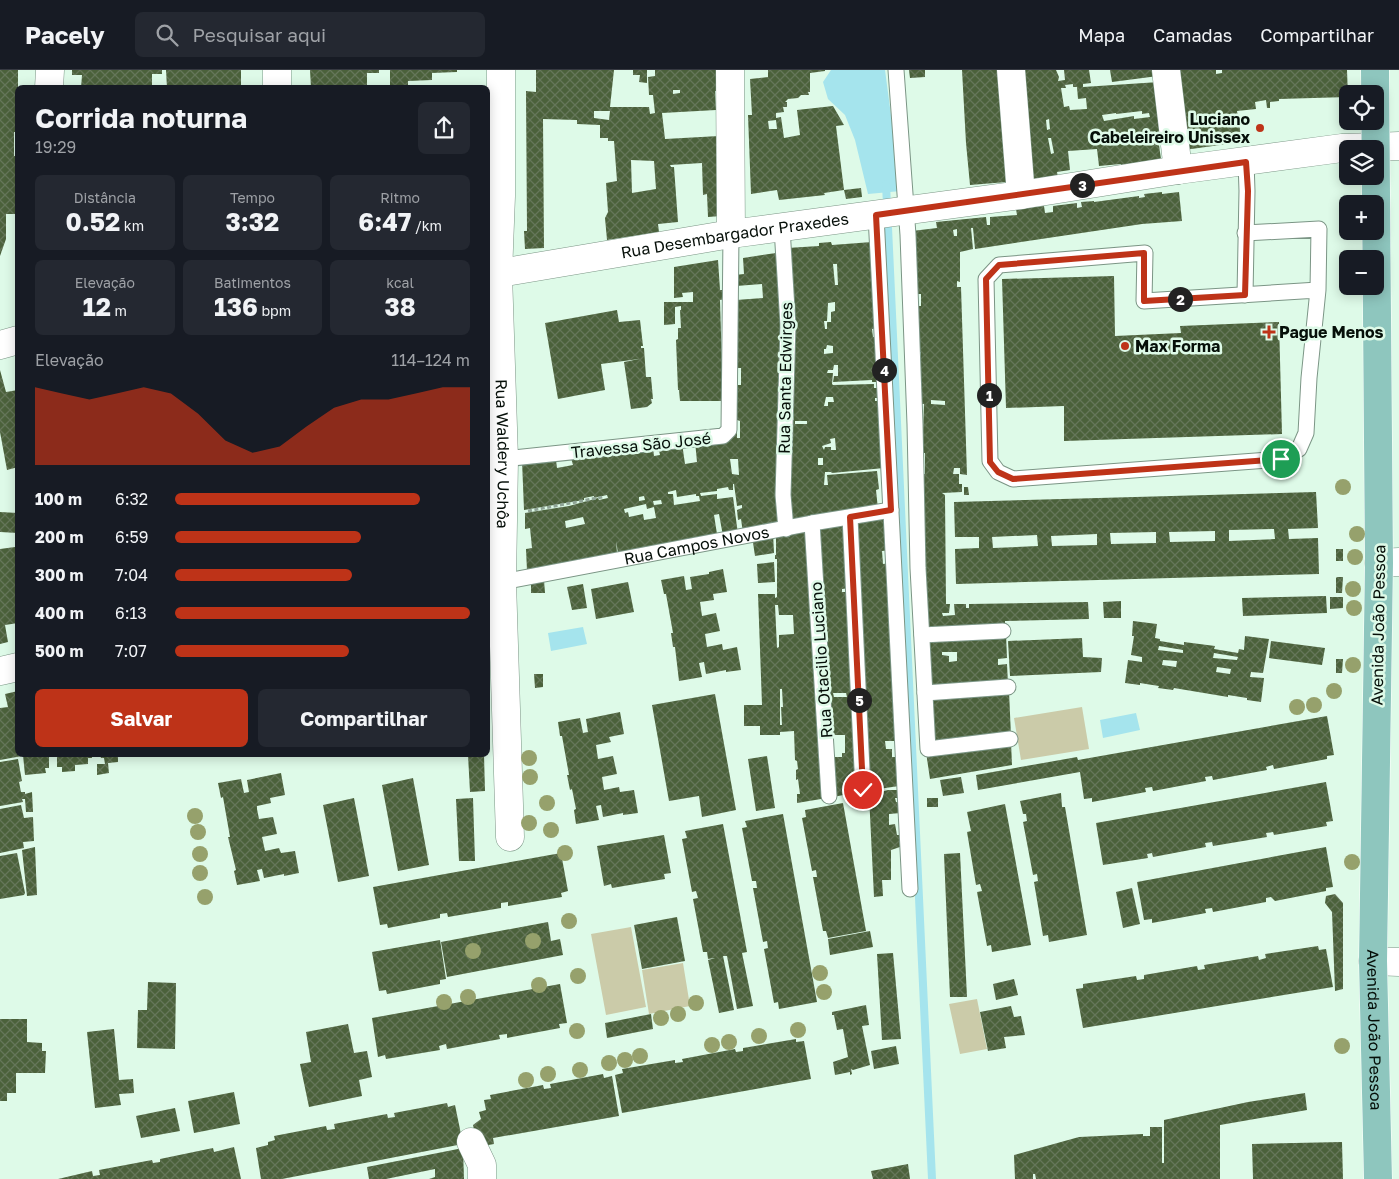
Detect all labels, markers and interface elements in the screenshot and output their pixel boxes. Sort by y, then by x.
search box [135,12,485,57]
text: Pacely [25,20,105,49]
icon: search [153,21,181,49]
text: Pesquisar aqui [193,23,326,46]
text: Mapa [1078,24,1125,46]
text: Camadas [1153,24,1232,46]
text: Compartilhar [1260,24,1374,46]
map controls [1339,85,1384,295]
button: locate [1339,85,1384,130]
text: Corrida noturna [35,101,247,134]
button: share [418,102,470,154]
place label: Luciano Cabeleireiro Unissex [1089,109,1251,147]
marker: Luciano Cabeleireiro Unissex [1254,122,1266,134]
text: 19:29 [35,137,76,157]
button: layers [1339,140,1384,185]
pin: 3 [1070,172,1094,198]
text: 3 [1078,177,1087,194]
text: Distância [74,189,136,206]
text: Tempo [230,189,275,206]
text: Ritmo [380,189,420,206]
button: + [1339,195,1384,240]
text: 0.52 [66,206,120,237]
text: 3:32 [226,206,279,237]
text: 6:47 [358,206,411,237]
street label: Rua Desembargador Praxedes [619,208,850,262]
text: km [120,217,144,234]
text: /km [411,217,442,234]
button: − [1339,250,1384,295]
text: Elevação [75,274,135,291]
text: Batimentos [214,274,291,291]
text: kcal [386,274,414,291]
pin: 2 [1168,286,1192,312]
text: 12 [83,291,111,322]
text: 136 [214,291,258,322]
text: 38 [385,291,416,322]
text: 2 [1176,291,1185,308]
text: m [111,302,127,319]
text: bpm [258,302,291,319]
street label: Rua Santa Edwirges [774,302,796,454]
place label: Pague Menos [1279,322,1384,342]
marker: Pague Menos [1263,326,1275,338]
place label: Max Forma [1135,336,1220,356]
marker: Max Forma [1119,340,1131,352]
text: Elevação [35,350,104,370]
text: 114–124 m [391,350,470,370]
pin: 4 [872,358,896,382]
text: 4 [880,362,889,379]
street label: Rua Waldery Uchôa [491,379,514,529]
pin: 1 [976,382,1002,408]
text: 1 [986,387,993,404]
street label: Travessa São José [570,428,712,462]
pin [1260,438,1302,480]
icon: arrive [1267,445,1295,473]
text: 100 m [35,489,82,509]
text: 6:32 [115,489,148,509]
street label: Rua Campos Novos [622,521,771,569]
text: 200 m [35,527,84,547]
text: 6:59 [115,527,148,547]
street label: Avenida João Pessoa [1367,544,1389,706]
text: 300 m [35,565,84,585]
text: 7:04 [115,565,148,585]
street label: Rua Otacilio Luciano [806,581,836,739]
text: 400 m [35,603,84,623]
text: 6:13 [115,603,147,623]
text: 500 m [35,641,84,661]
text: 7:07 [115,641,147,661]
pin: 5 [846,688,872,712]
button: Salvar [35,689,248,747]
button: Compartilhar [258,689,470,747]
text: 5 [855,692,864,709]
pin [842,769,884,811]
icon: check [849,776,877,804]
street label: Avenida João Pessoa [1363,949,1386,1111]

